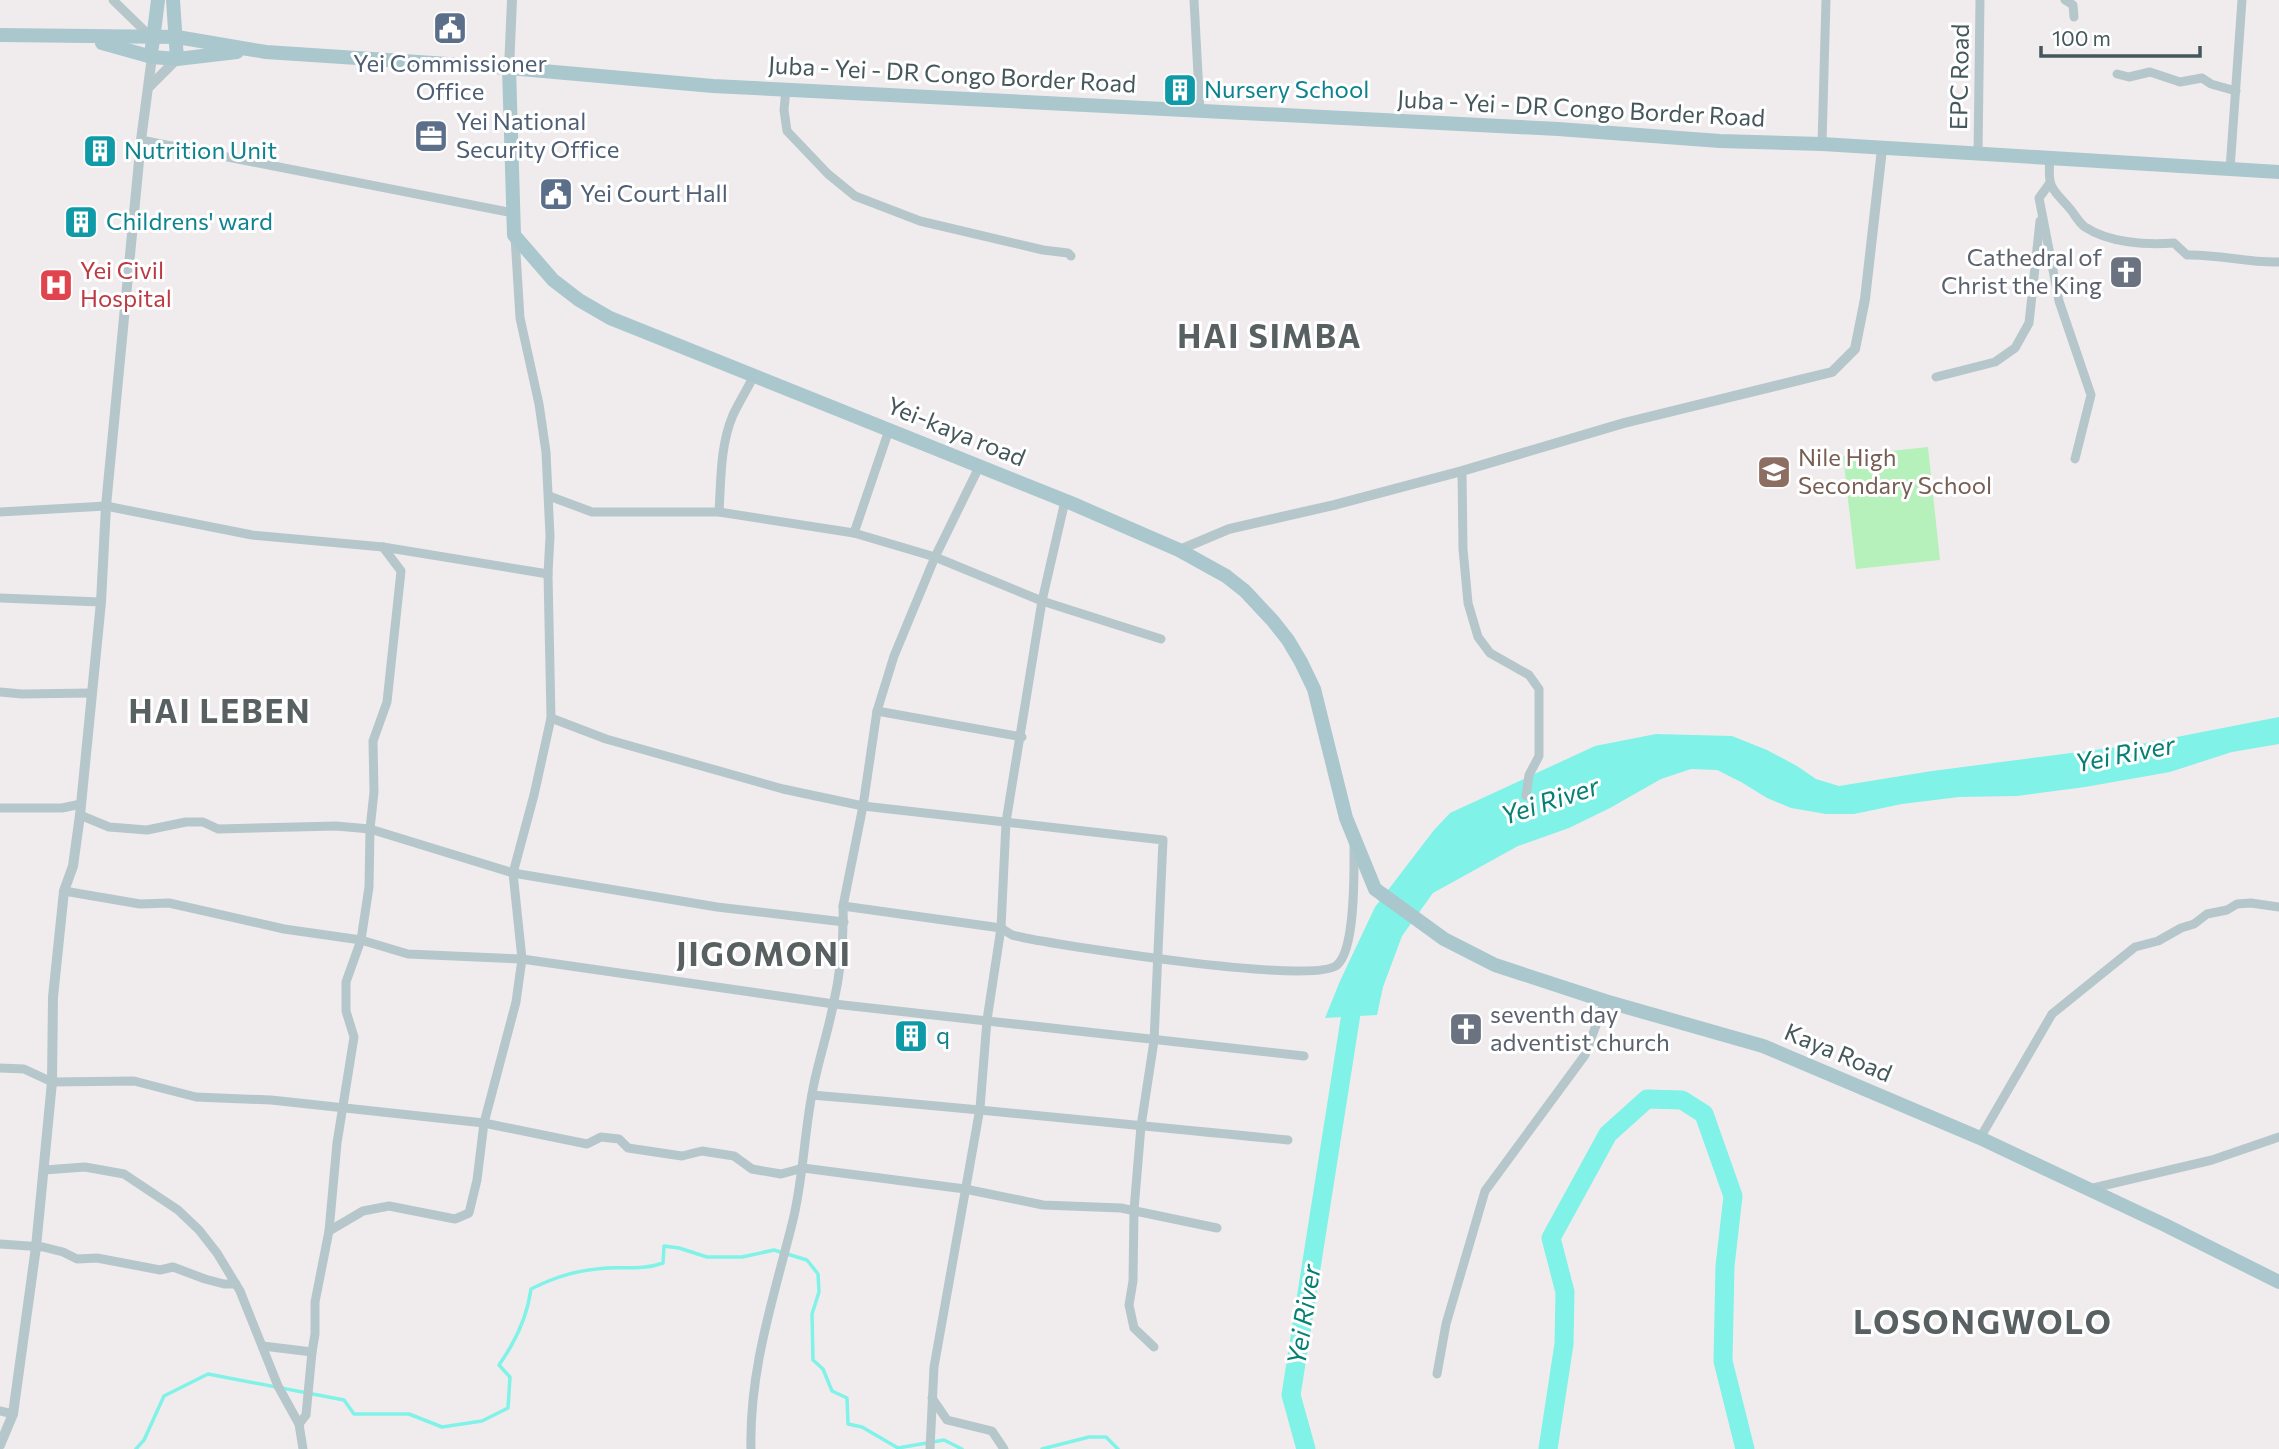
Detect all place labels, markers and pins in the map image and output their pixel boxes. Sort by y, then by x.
public building icon: Yei Commissioner Office [431,9,469,47]
place label: Yei Commissioner Office [353,48,547,105]
building icon: Nursery School [1161,71,1199,109]
place label: Nursery School [1204,74,1369,103]
place label: Yei National Security Office [456,106,619,163]
office icon: Yei National Security Office [412,117,450,155]
building icon: Nutrition Unit [81,132,119,170]
place label: Nutrition Unit [124,135,277,164]
public building icon: Yei Court Hall [537,175,575,213]
place label: Yei Court Hall [580,178,728,207]
building icon: Childrens' ward [62,203,100,241]
place label: Childrens' ward [106,206,273,235]
place label: Cathedral of Christ the King [1941,242,2103,299]
church icon: Cathedral of Christ the King [2107,253,2145,291]
place label: Yei Civil Hospital [80,255,172,312]
hospital icon: Yei Civil Hospital [37,266,75,304]
place label: Nile High Secondary School [1798,442,1992,499]
school or university icon: Nile High Secondary School [1755,453,1793,491]
place label: seventh day adventist church [1490,999,1670,1056]
church icon: seventh day adventist church [1447,1010,1485,1048]
building icon: q [892,1017,930,1055]
place label: q [936,1020,950,1049]

